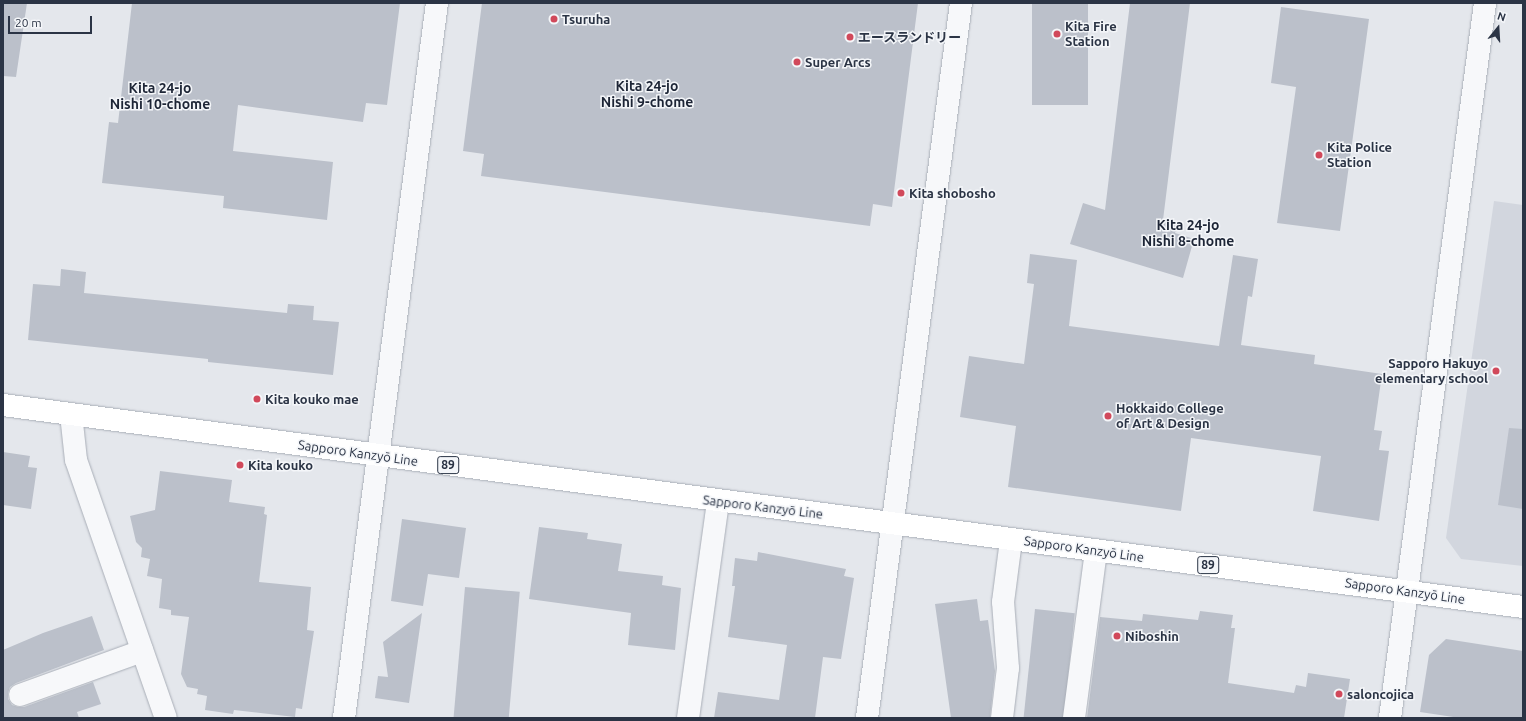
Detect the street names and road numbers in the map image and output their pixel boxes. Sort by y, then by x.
street label: Sapporo Kanzyō Line [297,437,419,469]
road number: 89 [437,455,459,475]
street label: Sapporo Kanzyō Line [702,492,824,522]
street label: Sapporo Kanzyō Line [1023,533,1145,565]
road number: 89 [1197,555,1219,575]
street label: Sapporo Kanzyō Line [1344,575,1466,607]

